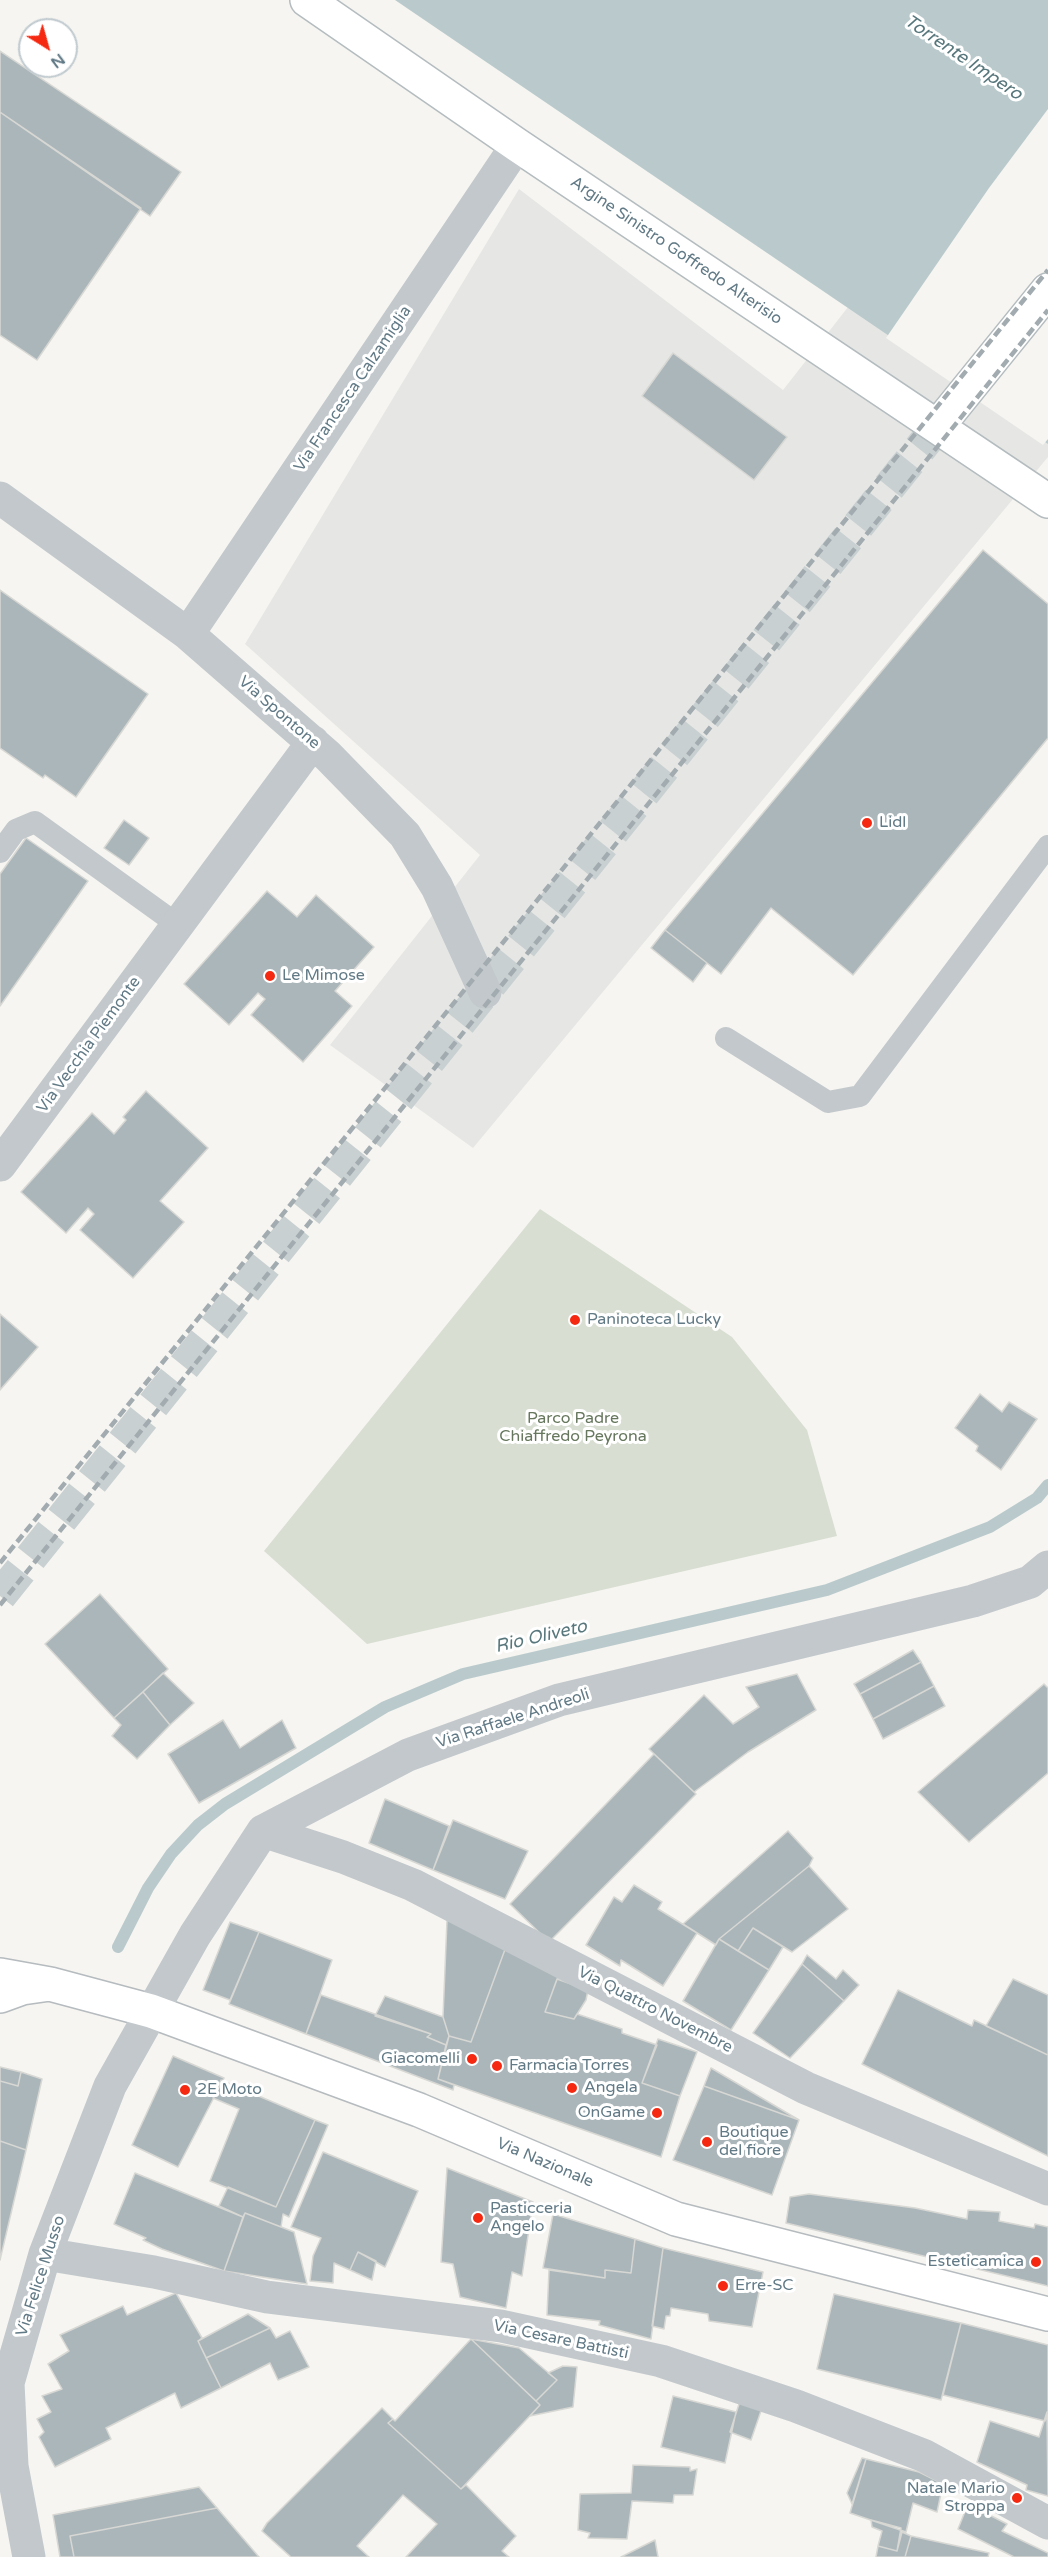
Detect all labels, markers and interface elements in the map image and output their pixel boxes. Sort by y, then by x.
water label: Torrente Impero [900,11,1026,105]
north arrow [18,18,78,78]
text: N [46,49,69,73]
street label: Argine Sinistro Goffredo Alterisio [567,173,785,329]
street label: Via Francesca Calzamiglia [290,302,416,476]
street label: Via Spontone [234,672,324,754]
place label: Lidl [879,813,906,833]
marker: Lidl [860,816,874,830]
place label: Le Mimose [282,966,365,986]
marker: Le Mimose [263,969,277,983]
street label: Via Vecchia Piemonte [33,973,145,1117]
place label: Paninoteca Lucky [587,1310,721,1330]
marker: Paninoteca Lucky [568,1313,582,1327]
park label: Parco Padre Chiaffredo Peyrona [499,1409,647,1447]
water label: Rio Oliveto [493,1616,589,1658]
street label: Via Raffaele Andreoli [434,1685,592,1753]
street label: Via Quattro Novembre [575,1963,735,2057]
place label: Giacomelli [381,2049,460,2069]
marker: Giacomelli [465,2052,479,2066]
place label: Farmacia Torres [509,2056,629,2076]
marker: Farmacia Torres [490,2059,504,2073]
place label: Angela [584,2078,638,2098]
place label: 2E Moto [197,2080,262,2100]
marker: Angela [565,2081,579,2095]
marker: 2E Moto [178,2083,192,2097]
place label: OnGame [578,2103,645,2123]
marker: OnGame [650,2106,664,2120]
place label: Boutique del fiore [719,2123,788,2161]
street label: Via Nazionale [494,2134,596,2192]
marker: Boutique del fiore [700,2135,714,2149]
place label: Pasticceria Angelo [490,2199,572,2237]
marker: Pasticceria Angelo [471,2211,485,2225]
street label: Via Felice Musso [12,2213,70,2339]
place label: Esteticamica [927,2252,1024,2272]
marker: Esteticamica [1029,2255,1043,2269]
place label: Erre-SC [735,2276,793,2296]
marker: Erre-SC [716,2279,730,2293]
street label: Via Cesare Battisti [492,2316,630,2364]
place label: Natale Mario Stroppa [907,2479,1005,2517]
marker: Natale Mario Stroppa [1010,2491,1024,2505]

